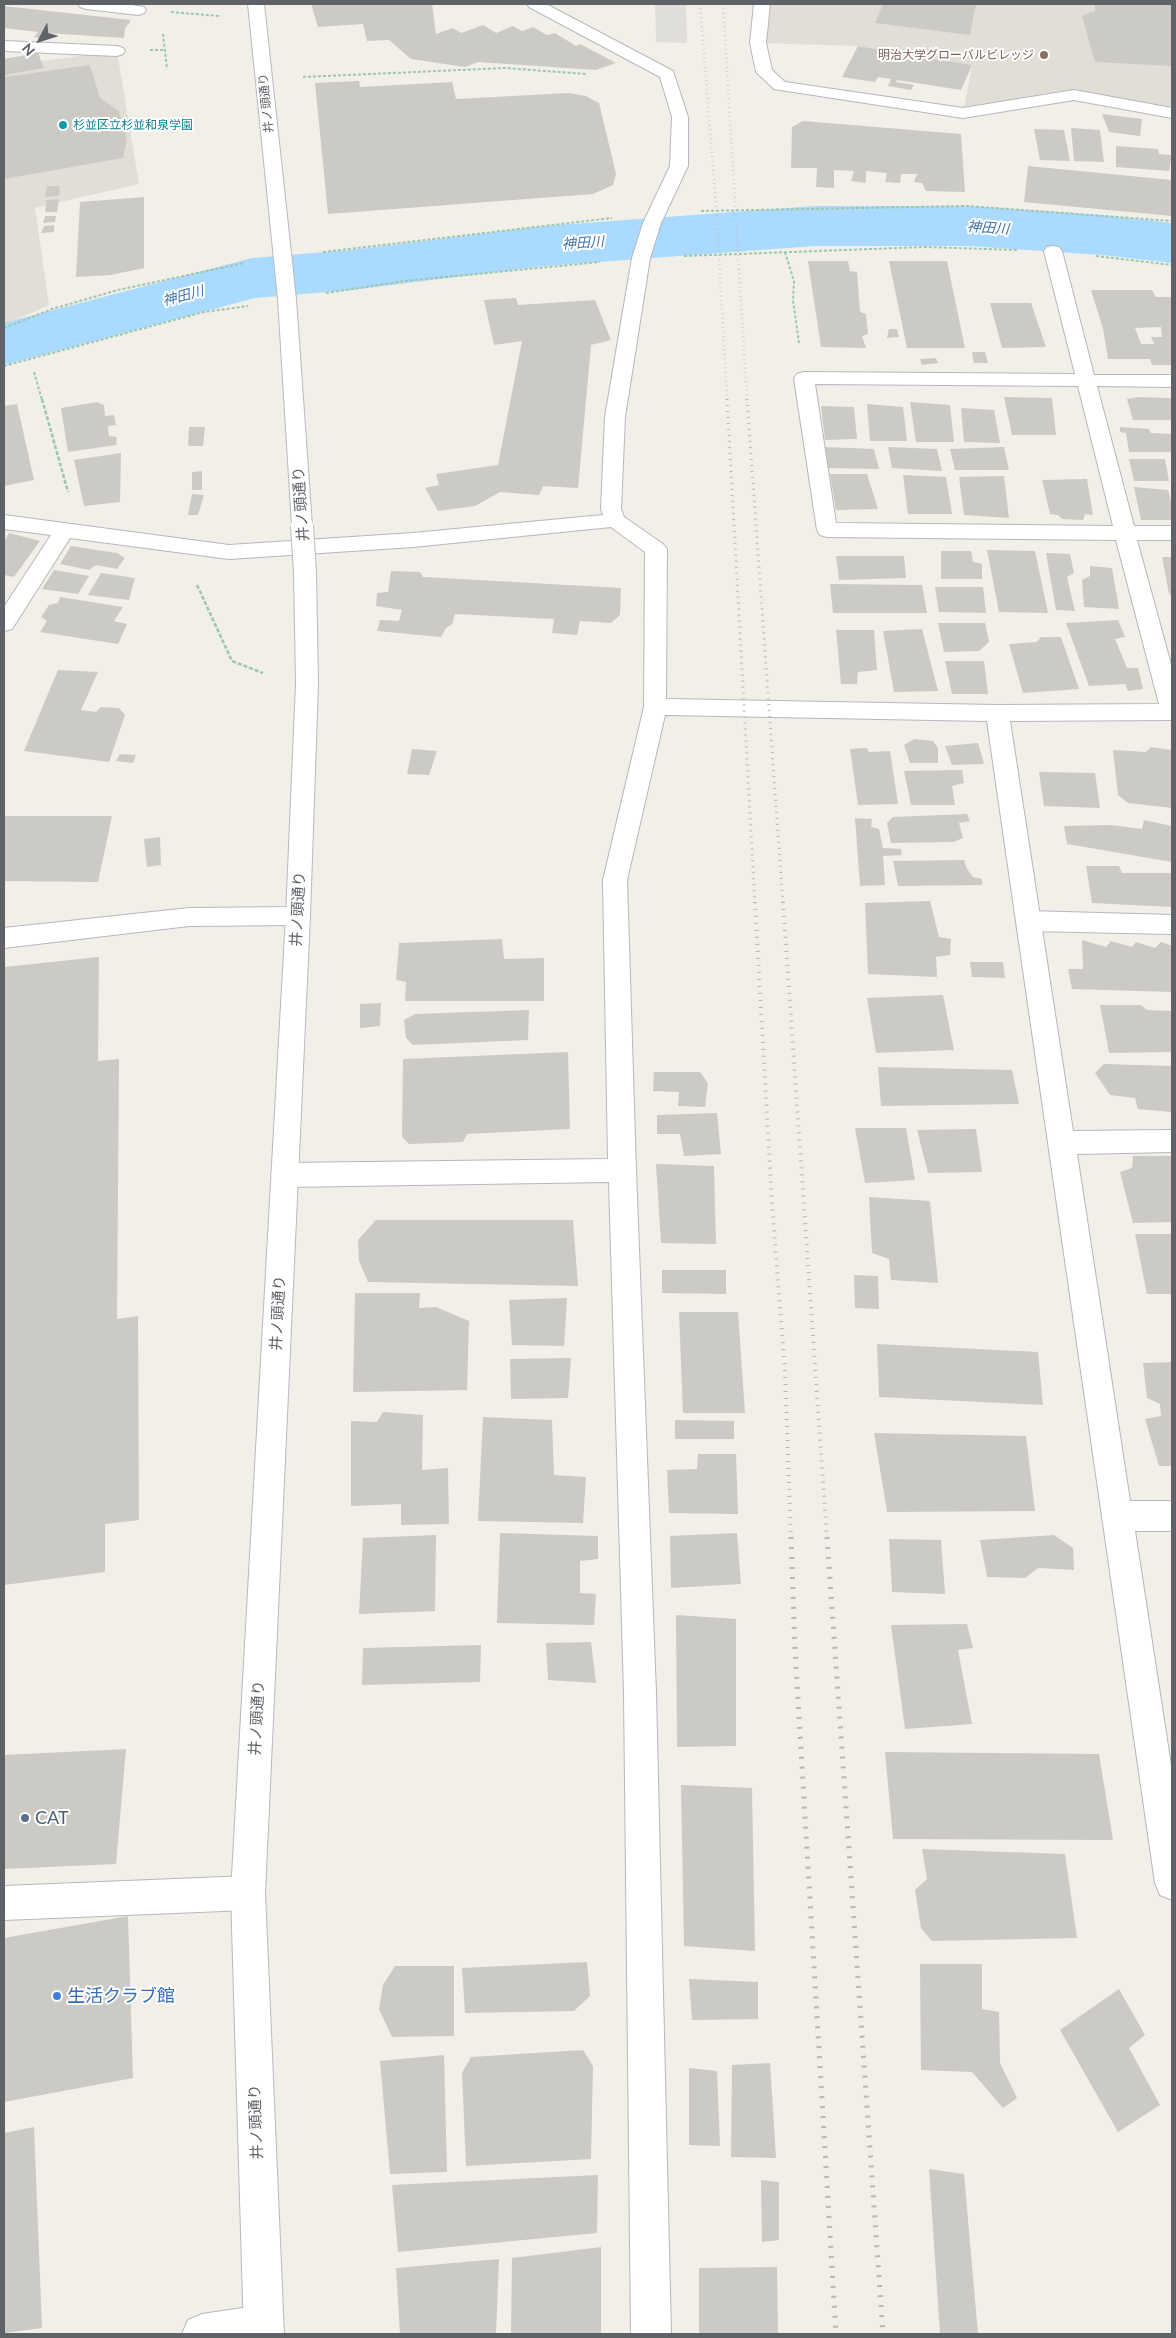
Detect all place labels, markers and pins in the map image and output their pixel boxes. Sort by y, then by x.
place label: 明治大学グローバルビレッジ [878,48,1034,62]
marker: 明治大学グローバルビレッジ [1038,49,1050,61]
place label: 杉並区立杉並和泉学園 [73,118,193,132]
marker: 杉並区立杉並和泉学園 [57,119,69,131]
place label: CAT [35,1807,69,1829]
marker: CAT [19,1812,31,1824]
place label: 生活クラブ館 [67,1985,175,2007]
marker: 生活クラブ館 [51,1990,63,2002]

